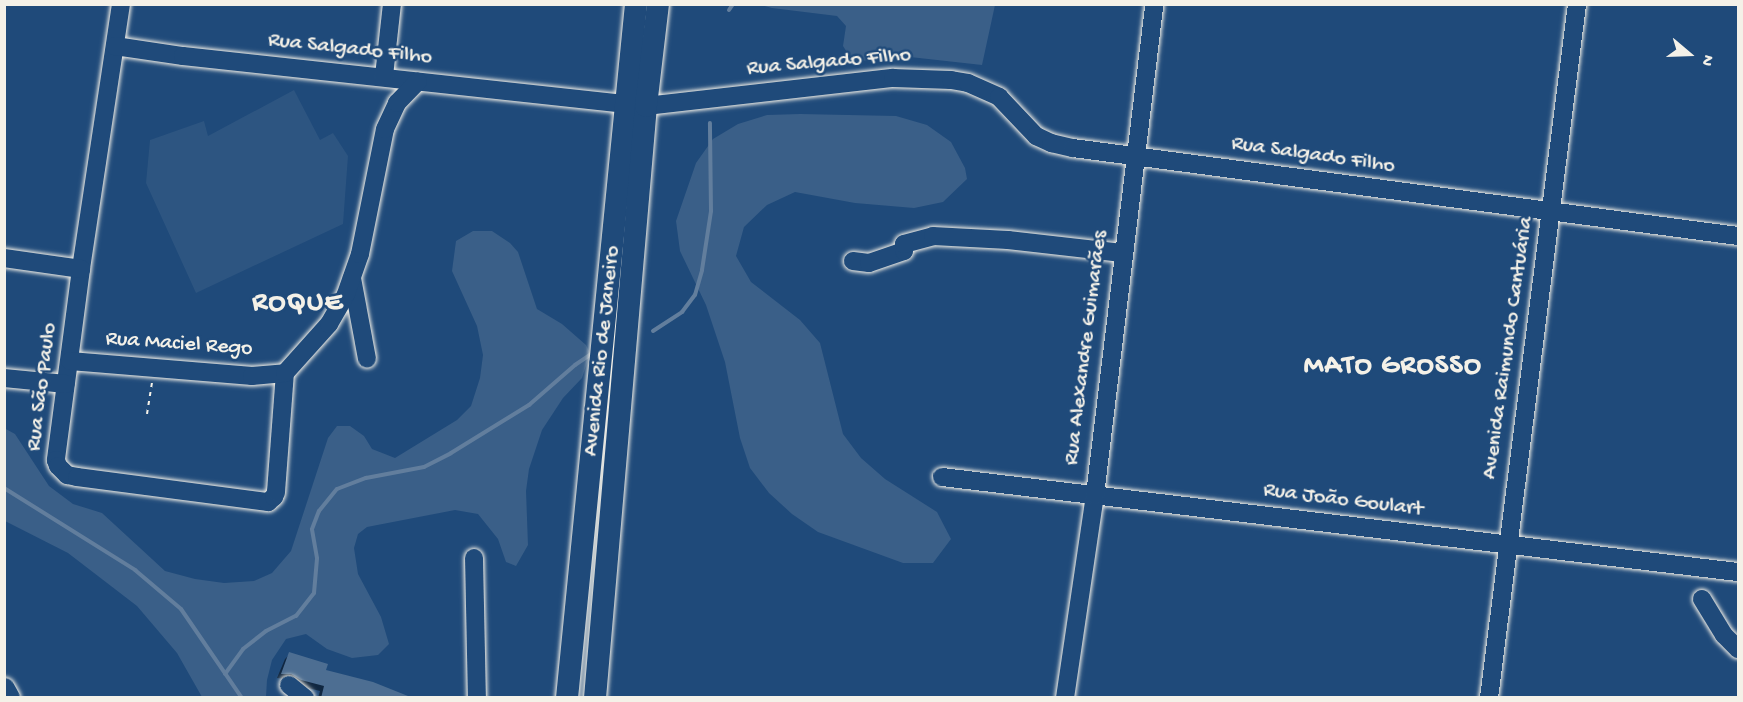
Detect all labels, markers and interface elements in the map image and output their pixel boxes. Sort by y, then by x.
north arrow [1659,24,1719,84]
street label: Rua Salgado Filho [267,28,433,72]
street label: Rua Salgado Filho [746,43,912,83]
text: N [1696,52,1717,68]
street label: Rua Salgado Filho [1230,131,1396,181]
street label: Avenida Raimundo Cantuária [1477,215,1541,481]
street label: Rua Alexandre Guimarães [1060,229,1114,467]
street label: Avenida Rio de Janeiro [579,244,627,458]
district label: ROQUE [252,287,344,321]
street label: Rua São Paulo [22,321,64,453]
street label: Rua Maciel Rego [105,327,253,363]
district label: MATO GROSSO [1304,350,1482,384]
street label: Rua João Goulart [1262,478,1424,524]

